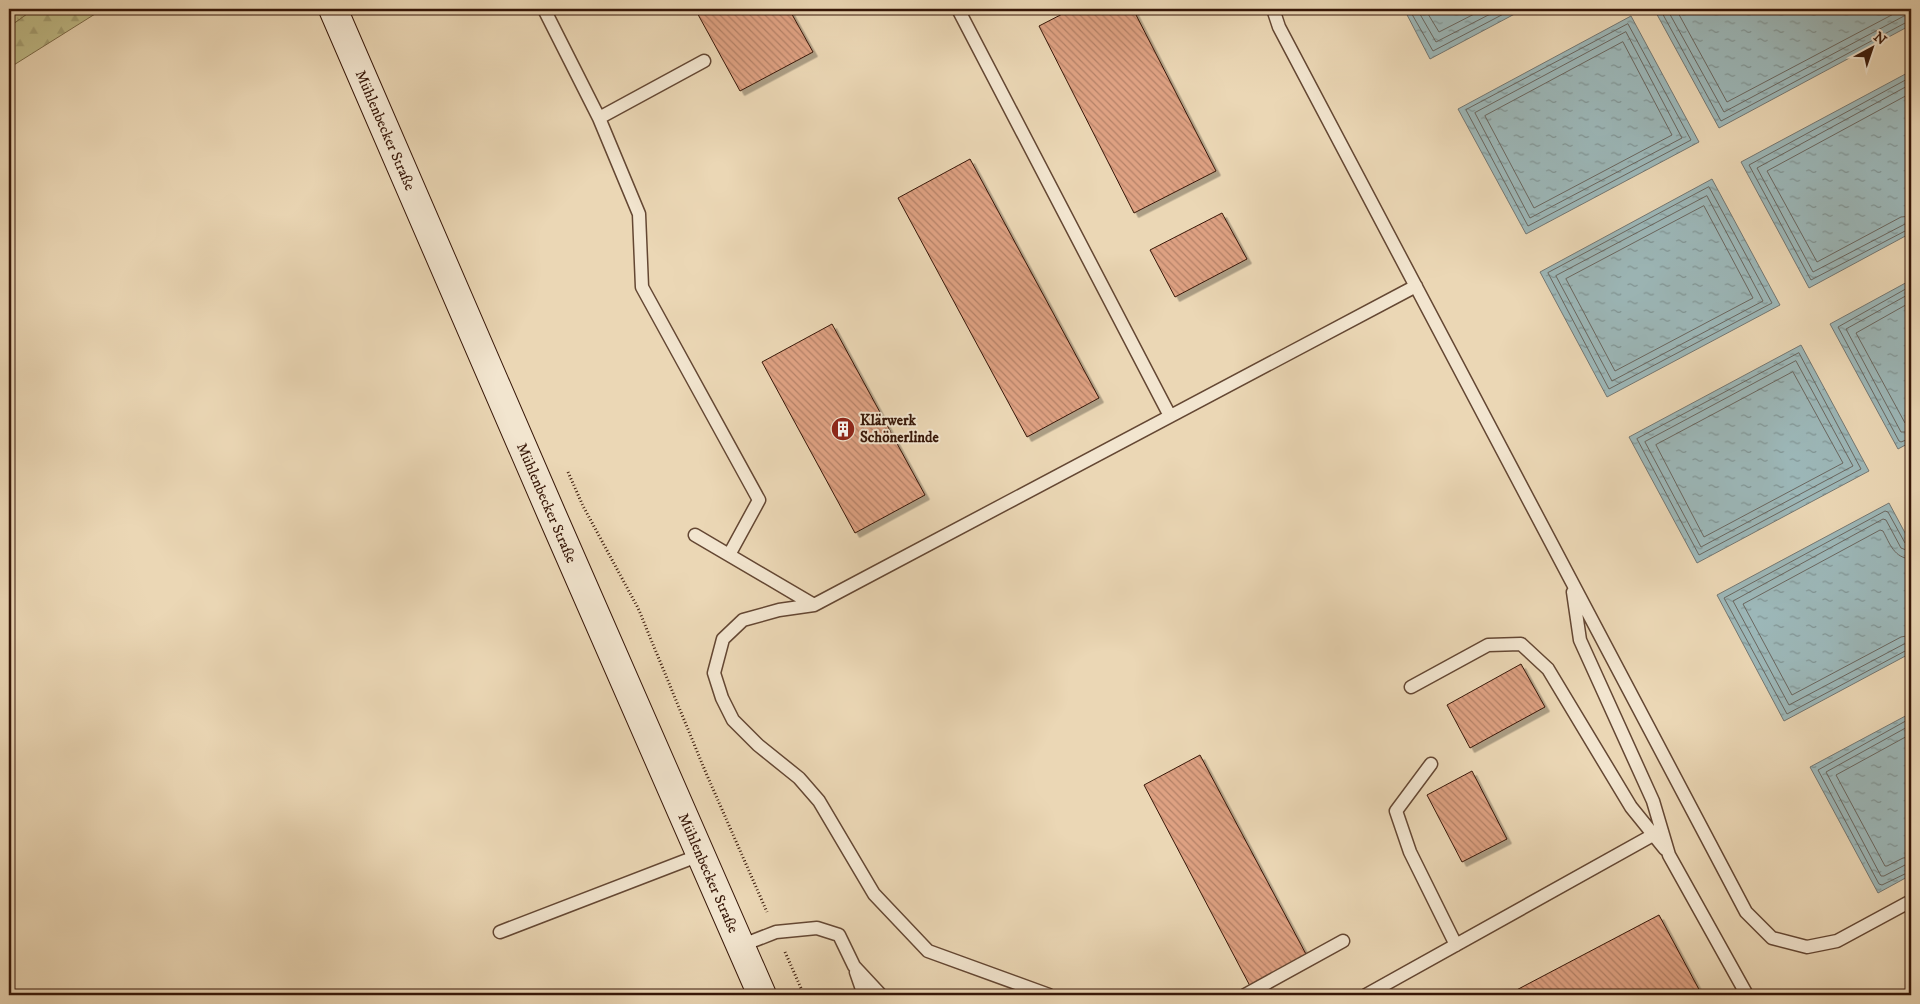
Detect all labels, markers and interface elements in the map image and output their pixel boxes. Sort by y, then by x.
north arrow [1848,22,1898,72]
text: N [1870,28,1890,50]
street label: Mühlenbecker Straße [351,67,420,193]
place label: Klärwerk Schönerlinde [860,411,940,447]
building icon: Klärwerk Schönerlinde [830,416,856,442]
street label: Mühlenbecker Straße [512,440,581,566]
street label: Mühlenbecker Straße [674,810,743,936]

